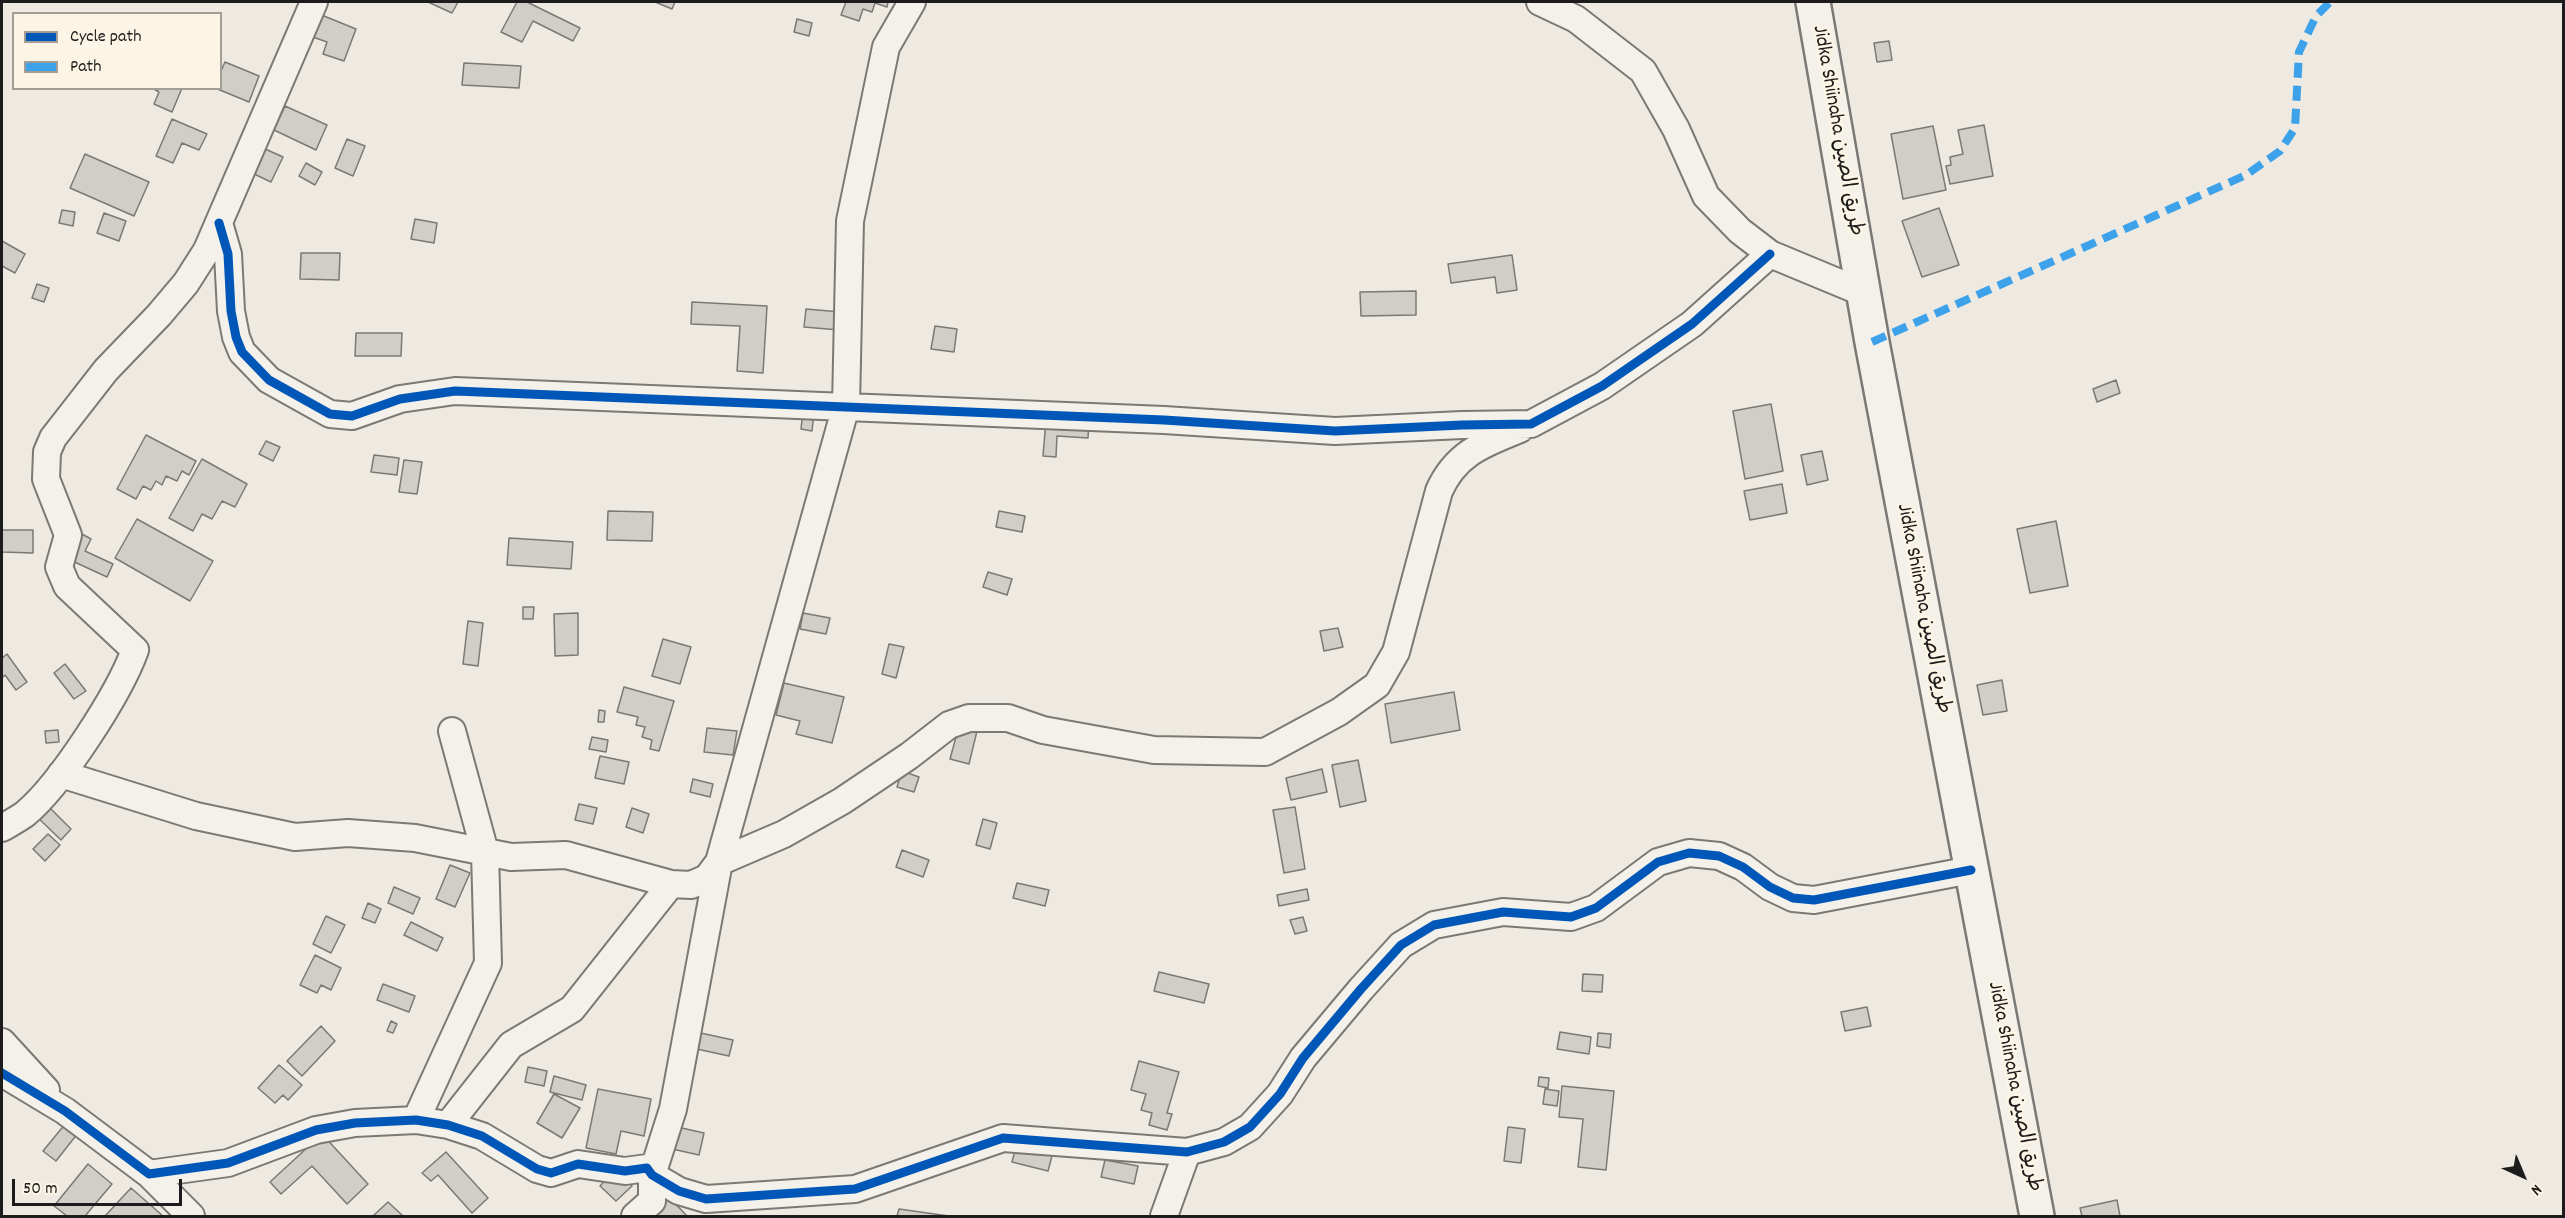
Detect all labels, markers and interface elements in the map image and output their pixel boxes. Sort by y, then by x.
legend [12,12,222,90]
street label: Jidka Shiinaha طريق الصين [1805,24,1867,238]
text: Cycle path [70,25,141,50]
text: Path [70,55,102,80]
street label: Jidka Shiinaha طريق الصين [1889,502,1955,716]
street label: Jidka Shiinaha طريق الصين [1980,980,2046,1194]
north arrow [2493,1146,2553,1206]
scale bar [15,1167,184,1205]
text: 50 m [23,1177,58,1202]
text: N [2525,1178,2547,1200]

